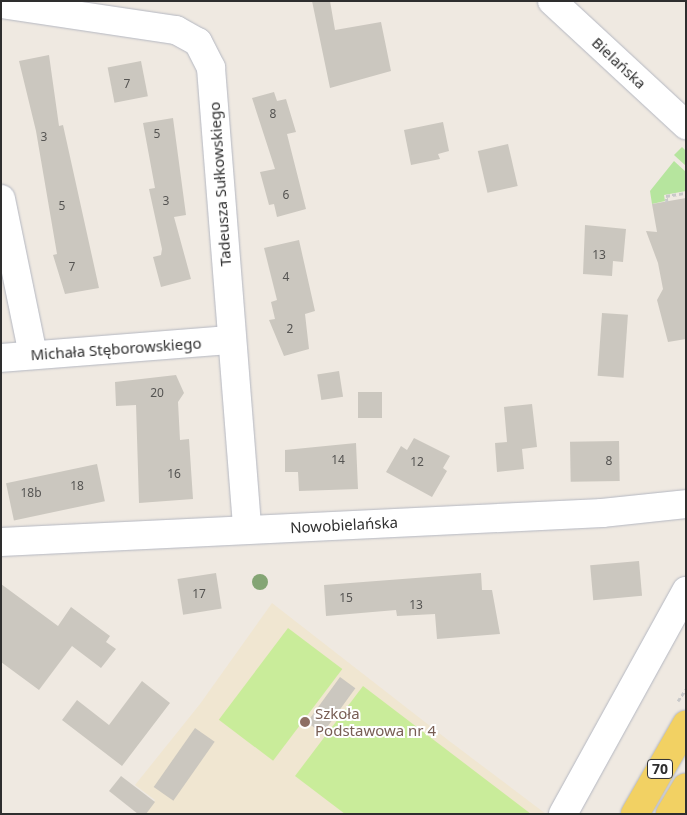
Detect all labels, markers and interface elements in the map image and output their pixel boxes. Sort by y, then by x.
street label: Bielańska [588,33,650,93]
house number: 7 [124,77,130,91]
street label: Tadeusza Sułkowskiego [205,101,235,267]
house number: 8 [270,107,276,121]
house number: 5 [154,127,160,141]
house number: 3 [41,130,47,144]
house number: 6 [283,188,289,202]
house number: 3 [163,194,169,208]
house number: 5 [59,199,65,213]
house number: 13 [592,248,606,262]
house number: 7 [69,260,75,274]
house number: 4 [283,270,289,284]
house number: 2 [287,322,293,336]
street label: Michała Stęborowskiego [30,334,202,364]
house number: 20 [150,386,164,400]
house number: 14 [331,453,345,467]
house number: 8 [606,454,612,468]
house number: 12 [410,455,424,469]
house number: 16 [167,467,181,481]
house number: 18 [70,479,84,493]
house number: 18b [20,486,42,500]
street label: Nowobielańska [290,513,398,537]
house number: 17 [192,587,206,601]
house number: 15 [339,591,353,605]
house number: 13 [409,598,423,612]
place label: Szkoła Podstawowa nr 4 [315,704,436,739]
marker: Szkoła Podstawowa nr 4 [299,716,311,728]
road number: 70 [646,758,674,781]

